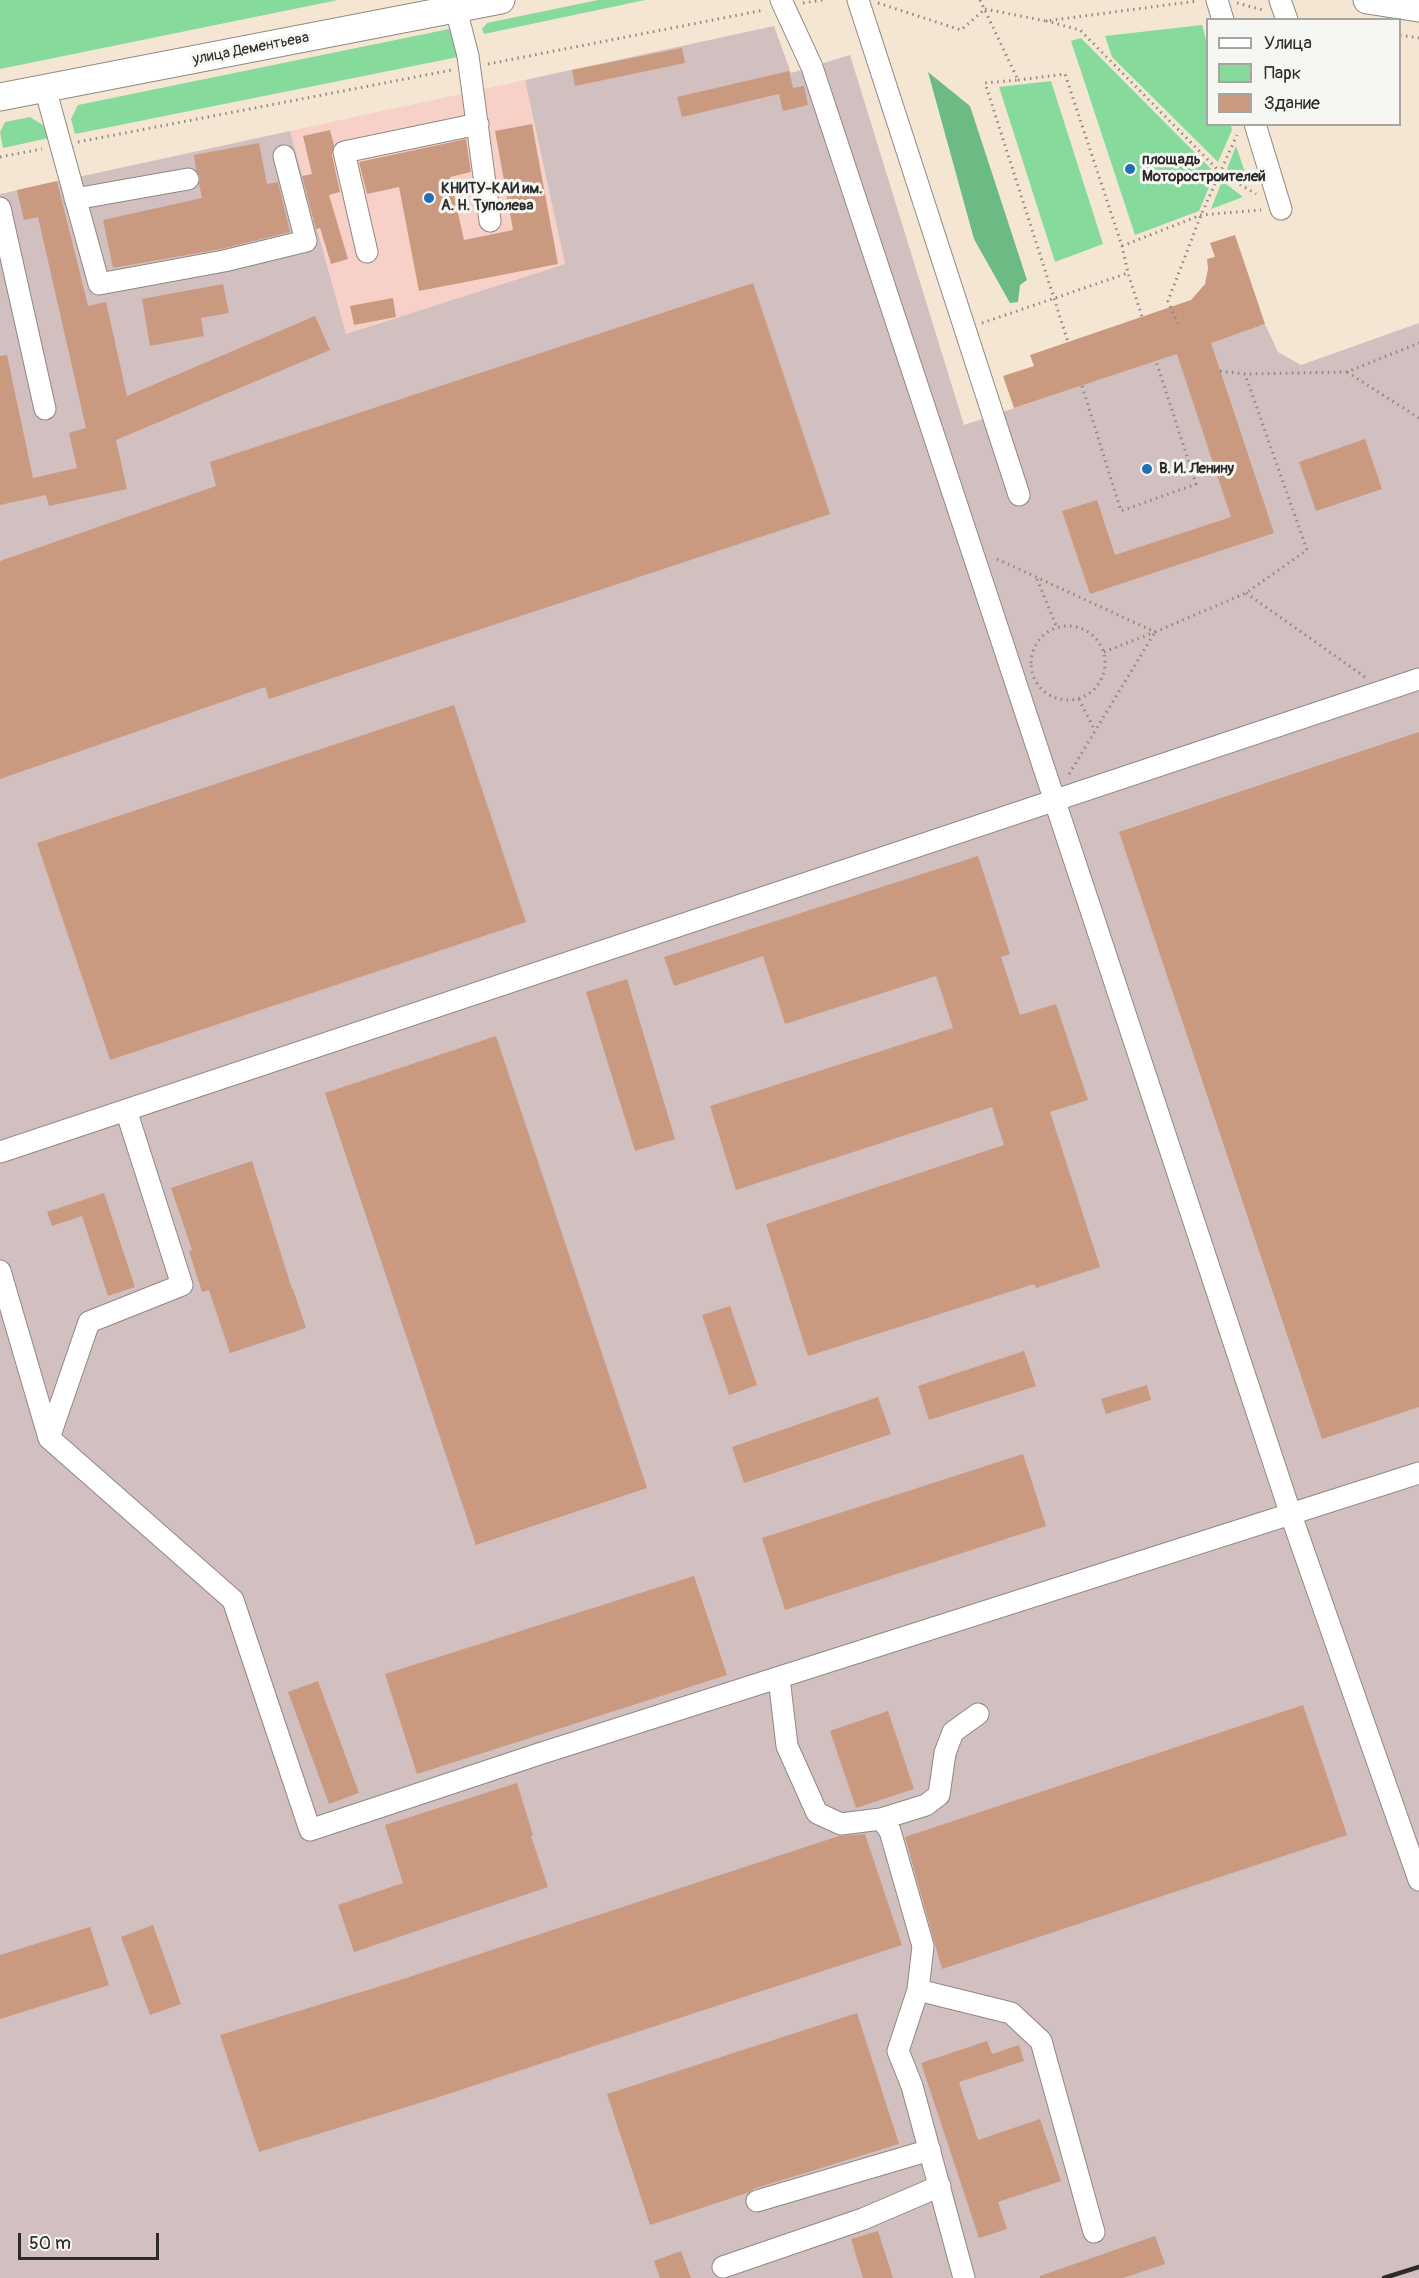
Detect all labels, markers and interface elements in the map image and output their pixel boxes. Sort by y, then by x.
legend [1206,18,1401,126]
street label: улица Дементьева [191,29,311,69]
text: Улица [1264,32,1312,55]
text: Парк [1264,62,1301,85]
text: Здание [1264,92,1320,115]
place label: площадь Моторостроителей [1142,151,1266,186]
marker: площадь Моторостроителей [1123,162,1137,176]
place label: КНИТУ-КАИ им. А. Н. Туполева [441,180,542,215]
marker: КНИТУ-КАИ им. А. Н. Туполева [422,191,436,205]
place label: В. И. Ленину [1159,460,1234,478]
marker: В. И. Ленину [1140,462,1154,476]
scale bar [21,2221,162,2259]
text: 50 m [29,2232,71,2255]

